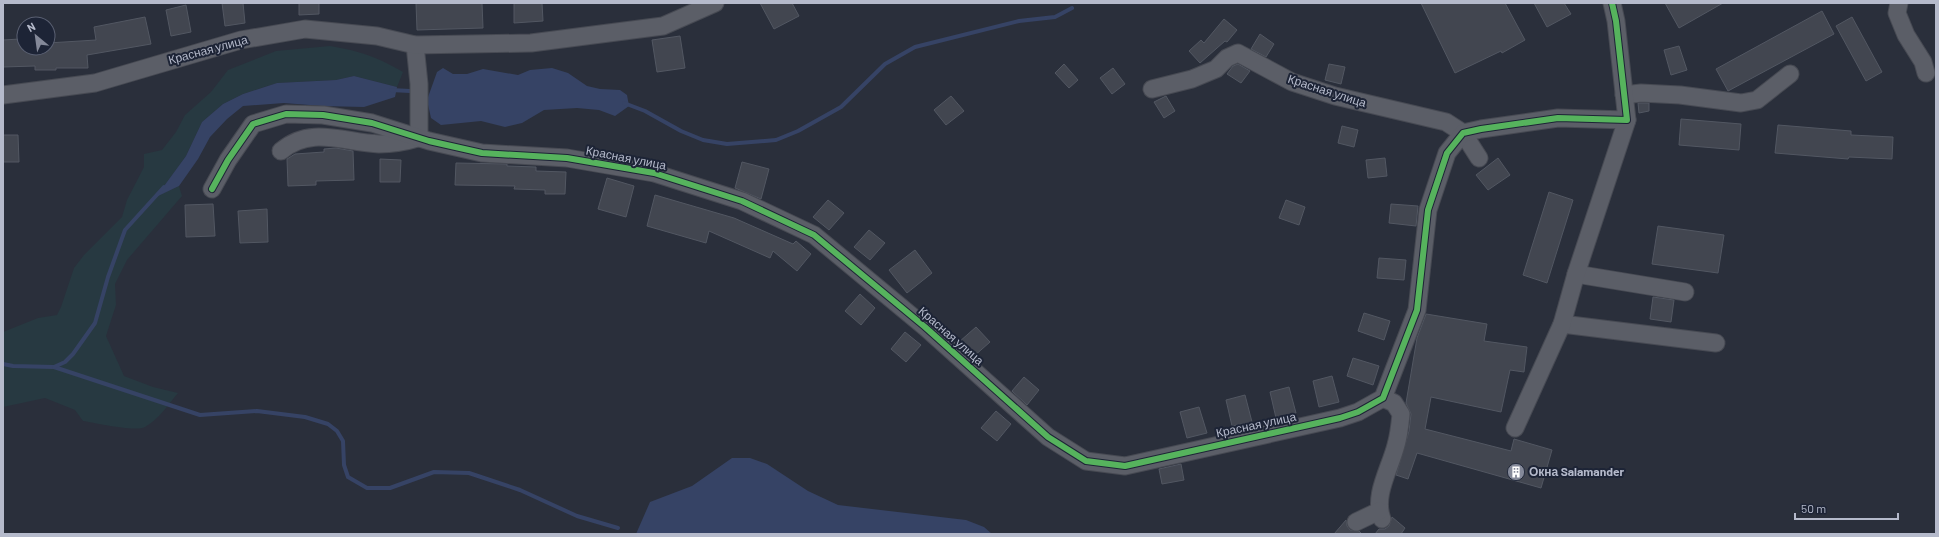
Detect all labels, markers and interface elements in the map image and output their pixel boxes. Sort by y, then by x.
north arrow [16,16,56,56]
text: N [25,19,37,34]
street label: Красная улица [167,32,249,67]
street label: Красная улица [1286,71,1369,110]
street label: Красная улица [585,142,668,173]
street label: Красная улица [916,303,987,368]
street label: Красная улица [1214,409,1298,440]
building icon: Окна Salamander [1506,462,1526,482]
place label: Окна Salamander [1529,464,1625,478]
scale bar [1795,495,1898,521]
text: 50 m [1801,501,1826,515]

